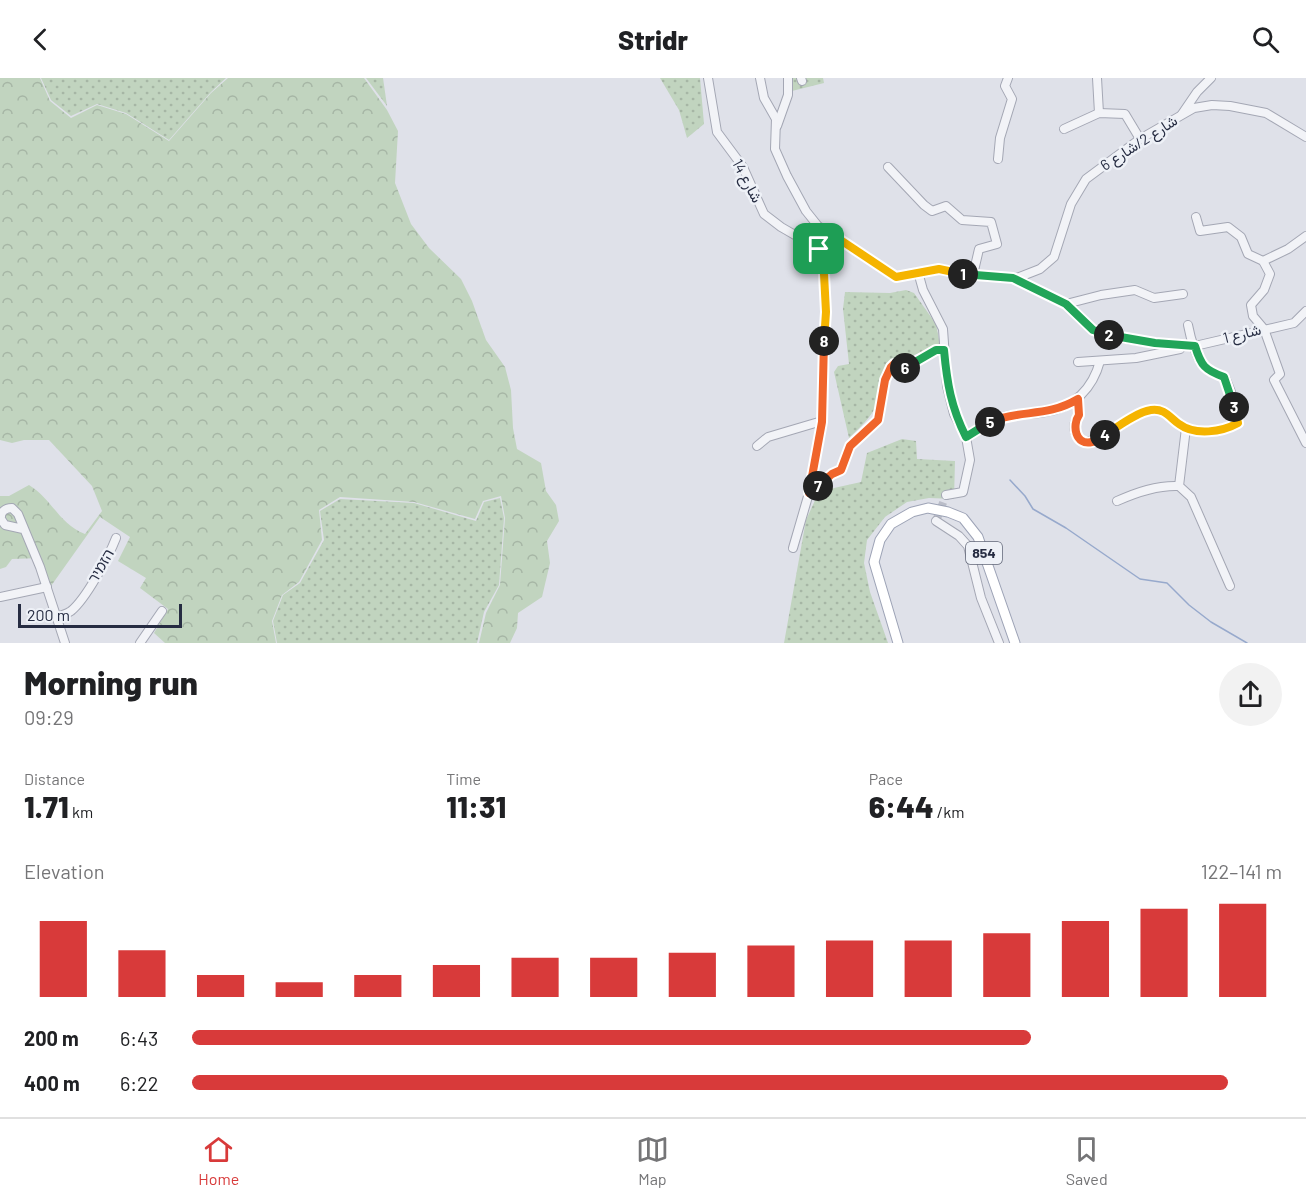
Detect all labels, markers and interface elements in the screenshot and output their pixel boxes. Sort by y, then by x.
icon: back [24,23,57,56]
text: Stridr [618,23,688,55]
icon: search [1249,23,1282,56]
street label: شارع 2/شارع 6 [1097,111,1182,176]
street label: شارع 14 [726,156,767,207]
pin [793,223,844,274]
icon: arrive [802,232,835,265]
pin: 1 [948,259,978,289]
text: 1 [960,264,966,283]
pin: 2 [1094,320,1124,350]
street label: شارع 1 [1221,320,1263,349]
text: 2 [1105,325,1113,344]
pin: 8 [809,326,839,356]
text: 8 [820,331,828,350]
pin: 6 [890,353,920,383]
text: 6 [901,358,909,377]
pin: 3 [1219,392,1249,422]
text: 3 [1230,397,1238,416]
pin: 5 [975,407,1005,437]
text: 5 [986,412,994,431]
pin: 4 [1090,420,1120,450]
text: 4 [1100,425,1110,444]
pin: 7 [803,471,833,501]
text: 7 [814,476,822,495]
road number: 854 [966,542,1002,564]
street label: הזמיר [83,545,117,586]
scale bar [18,601,182,628]
text: 200 m [27,605,70,624]
text: Morning run [24,662,198,702]
button: share [1219,663,1282,726]
text: 09:29 [24,705,74,729]
text: Distance [24,769,85,788]
text: Time [446,769,481,788]
text: Pace [869,769,903,788]
text: 1.71 [24,788,69,824]
text: 11:31 [446,788,506,824]
text: 6:44 [869,788,934,824]
text: km [69,802,93,821]
text: /km [934,802,965,821]
text: Elevation [24,859,105,883]
text: 122–141 m [1201,859,1282,883]
text: 200 m [24,1026,79,1050]
text: 6:43 [120,1026,158,1050]
text: 400 m [24,1071,80,1095]
text: 6:22 [120,1071,159,1095]
tab: Home [198,1133,239,1188]
tab: Map [636,1133,669,1188]
tab: Saved [1066,1133,1108,1188]

